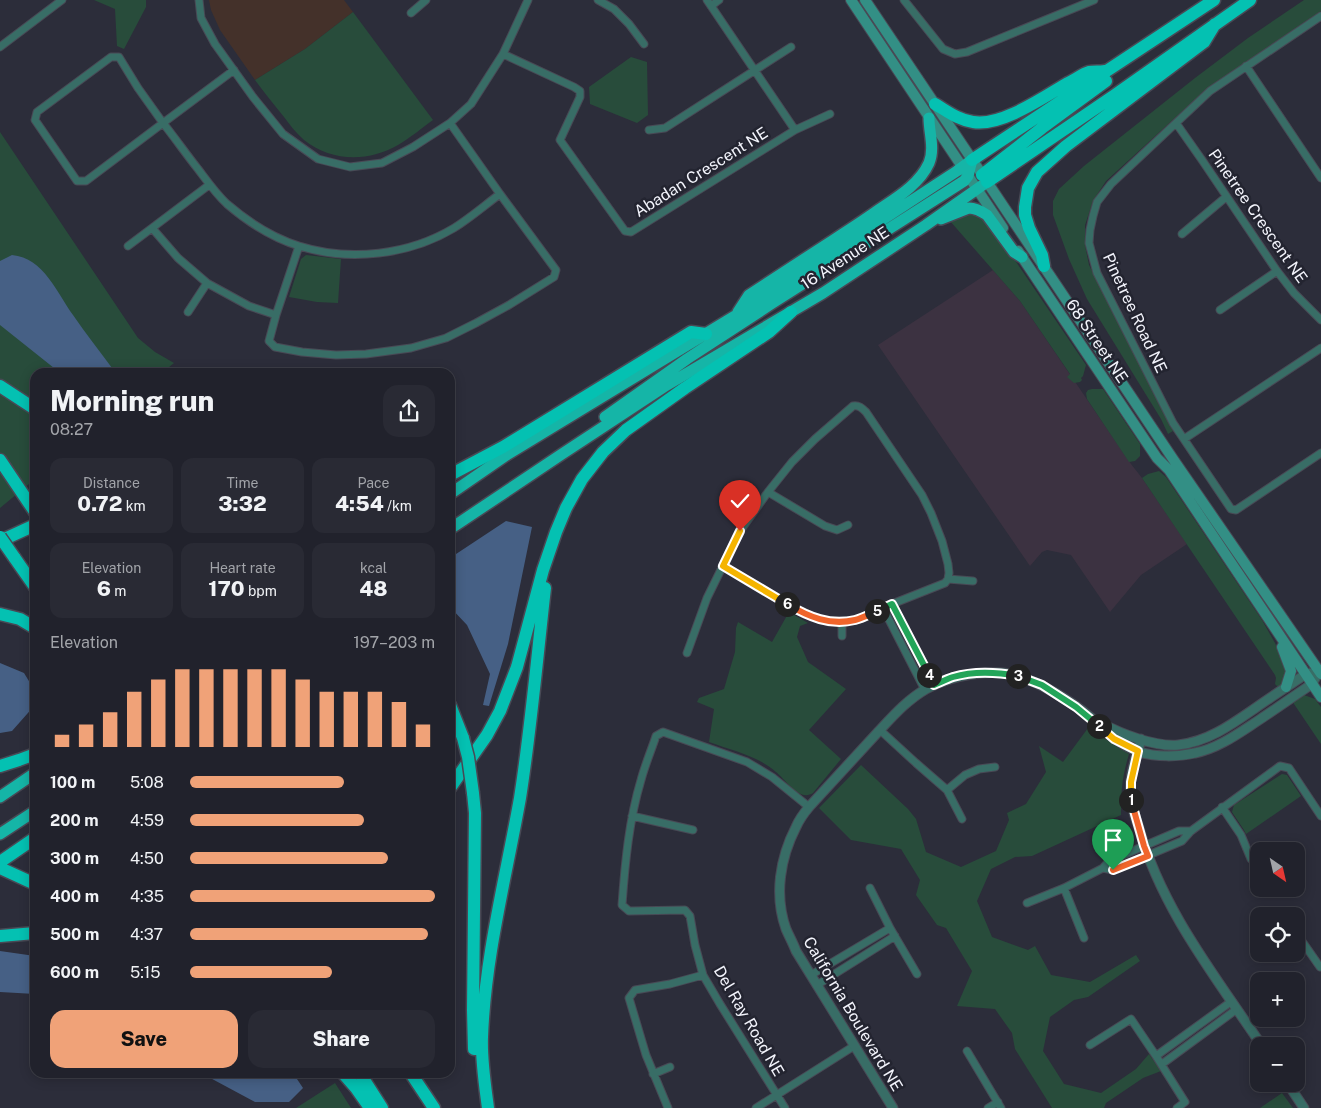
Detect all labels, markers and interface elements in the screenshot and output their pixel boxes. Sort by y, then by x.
street label: Abadan Crescent NE [631,123,771,221]
street label: Pinetree Crescent NE [1205,145,1311,287]
street label: 16 Avenue NE [797,223,893,293]
street label: Pinetree Road NE [1099,250,1171,376]
street label: 68 Street NE [1062,296,1132,386]
text: Morning run [50,384,214,417]
button: share [383,385,435,437]
text: 08:27 [50,420,93,439]
text: Distance [83,475,140,491]
text: Time [227,475,258,491]
text: Pace [357,475,390,491]
pin [719,480,761,531]
icon: check [726,487,754,515]
text: 0.72 [77,491,122,516]
text: 3:32 [218,491,267,516]
text: 4:54 [335,491,384,516]
text: km [122,498,146,514]
text: /km [384,498,412,514]
text: Elevation [82,560,141,576]
text: Heart rate [209,560,276,576]
text: kcal [360,560,387,576]
text: 6 [97,576,111,601]
text: 170 [208,576,245,601]
text: 48 [359,576,388,601]
text: m [111,583,126,599]
text: bpm [245,583,277,599]
pin: 6 [774,592,800,616]
text: 6 [783,596,792,612]
pin: 5 [864,598,890,624]
text: 5 [873,603,882,619]
text: Elevation [50,633,118,652]
text: 197–203 m [353,633,435,652]
pin: 4 [916,662,942,688]
pin: 3 [1006,664,1030,688]
text: 4 [925,667,934,683]
text: 3 [1014,668,1023,684]
pin: 2 [1086,714,1112,738]
text: 2 [1095,718,1104,734]
text: 100 m [50,773,95,792]
text: 5:08 [130,773,164,792]
pin: 1 [1118,788,1144,812]
text: 1 [1129,792,1135,808]
text: 200 m [50,811,99,830]
text: 4:59 [130,811,164,830]
pin [1092,819,1134,870]
icon: arrive [1099,826,1127,854]
north arrow [1250,842,1305,898]
map controls [1250,842,1305,1092]
text: 300 m [50,849,99,868]
text: 4:50 [130,849,164,868]
text: 400 m [50,887,99,906]
text: 4:35 [130,887,164,906]
button: locate [1250,907,1305,962]
text: 500 m [50,925,99,944]
text: 4:37 [130,925,163,944]
street label: California Boulevard NE [799,933,907,1095]
street label: Del Ray Road NE [710,962,788,1080]
text: 600 m [50,963,99,982]
text: 5:15 [130,963,161,982]
button: + [1250,972,1305,1027]
button: Save [50,1010,238,1068]
button: Share [248,1010,435,1068]
button: − [1250,1037,1305,1092]

